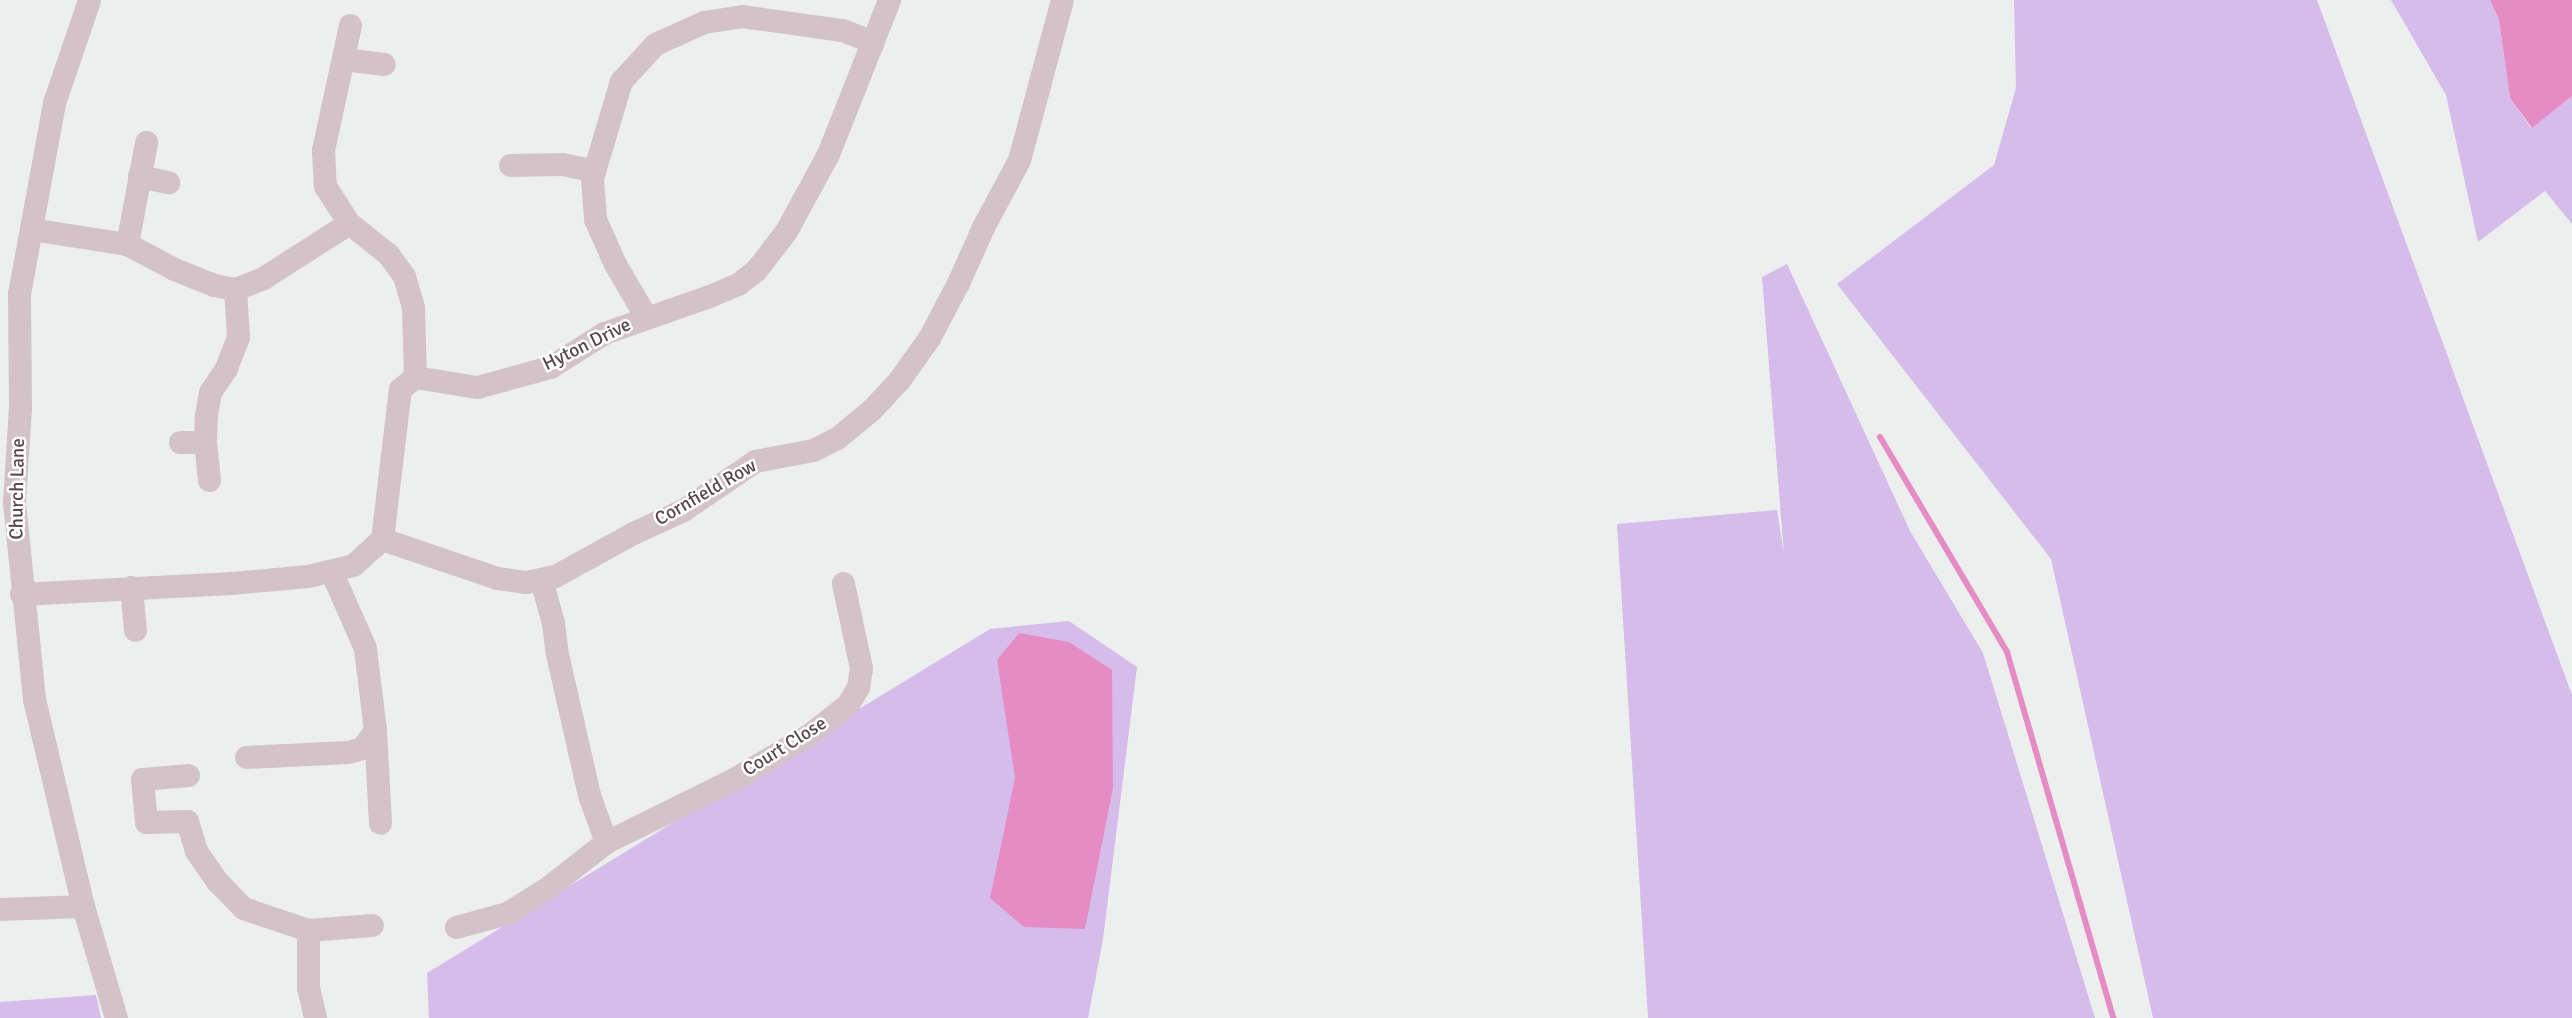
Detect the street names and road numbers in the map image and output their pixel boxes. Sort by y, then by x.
street label: Hyton Drive [539,314,635,376]
street label: Church Lane [6,438,30,540]
street label: Cornfield Row [651,455,761,531]
street label: Court Close [739,712,831,782]

